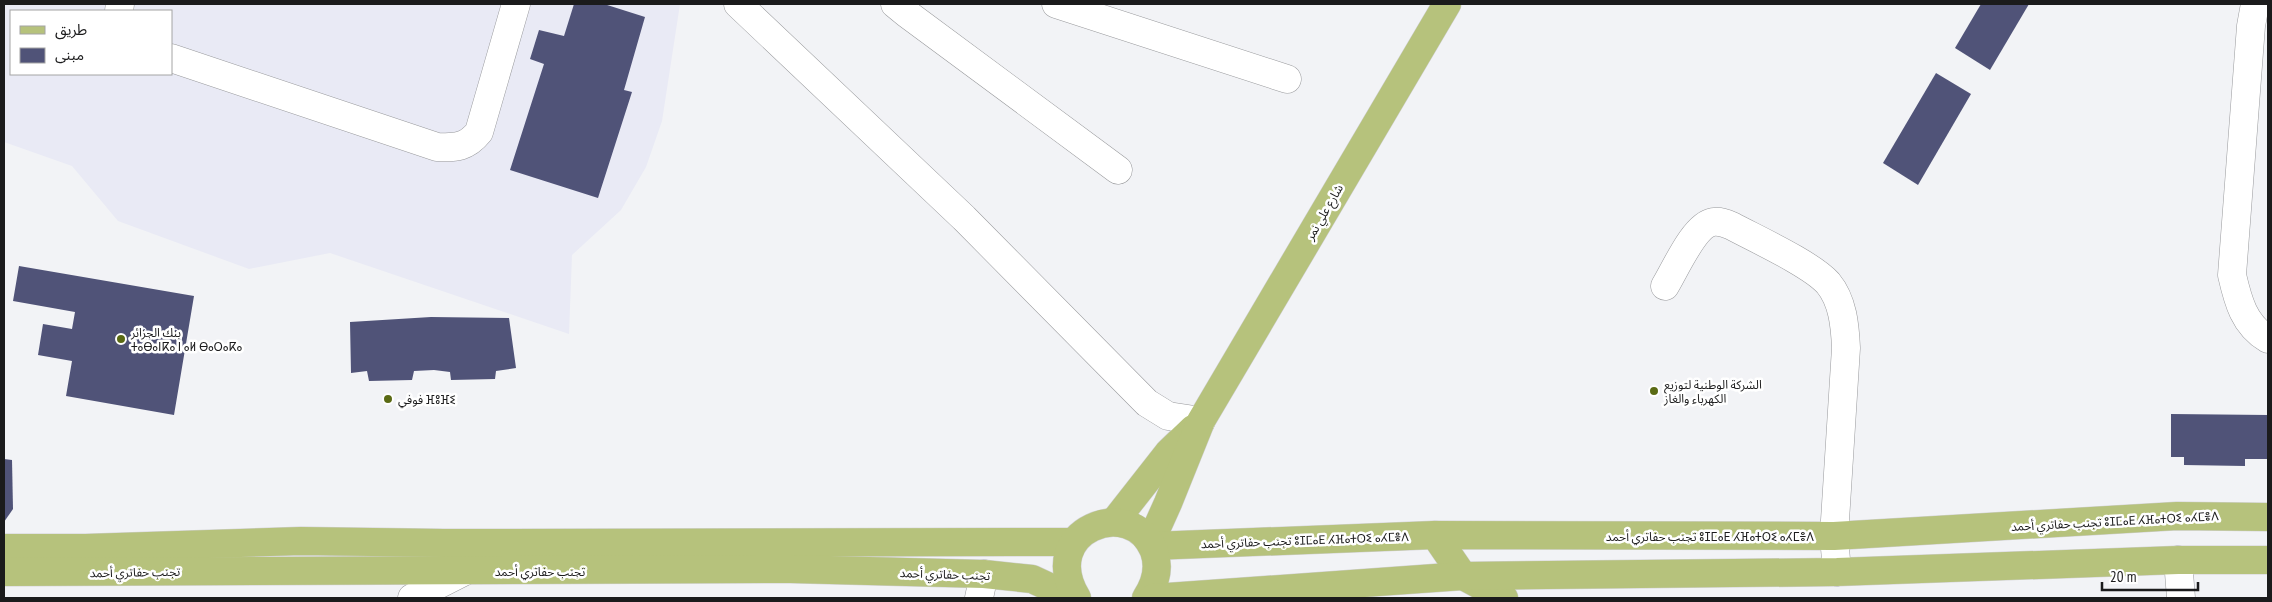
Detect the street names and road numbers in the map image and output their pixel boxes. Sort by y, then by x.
street label: شارع علي نمر [1302,181,1348,245]
street label: تجنب حفاتري أحمد ⵓⵊⵎⴰⴹ ⵃⴼⴰⵜⵔⵉ ⴰⵃⵎⴻⴷ [2011,508,2220,537]
street label: تجنب حفاتري أحمد ⵓⵊⵎⴰⴹ ⵃⴼⴰⵜⵔⵉ ⴰⵃⵎⴻⴷ [1201,529,1410,554]
street label: تجنب حفاتري أحمد ⵓⵊⵎⴰⴹ ⵃⴼⴰⵜⵔⵉ ⴰⵃⵎⴻⴷ [1606,529,1814,546]
street label: تجنب حفاتري أحمد [90,564,181,583]
street label: تجنب حفاتري أحمد [495,564,586,581]
street label: تجنب حفاتري أحمد [899,565,991,586]

